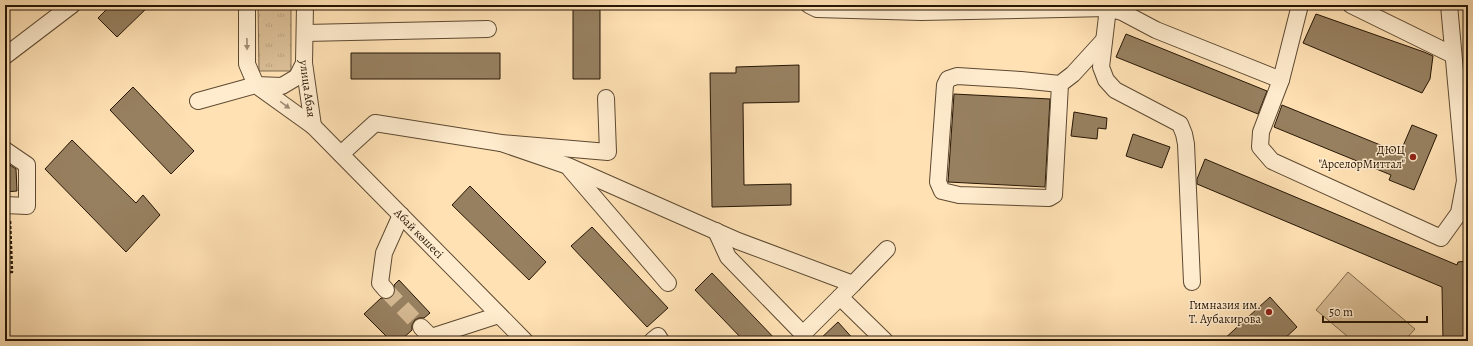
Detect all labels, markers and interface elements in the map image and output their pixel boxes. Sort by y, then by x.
one-way arrow [244,38,250,51]
street label: улица Абая [296,59,320,119]
one-way arrow [279,101,290,109]
place label: ДЮЦ "АрселорМиттал" [1319,142,1405,172]
marker: ДЮЦ "АрселорМиттал" [1408,152,1418,162]
street label: Абай көшесі [390,204,447,262]
place label: Гимназия им. Т. Аубакирова [1189,297,1261,327]
scale bar [1323,298,1427,324]
text: 50 m [1329,304,1353,320]
marker: Гимназия им. Т. Аубакирова [1264,307,1274,317]

